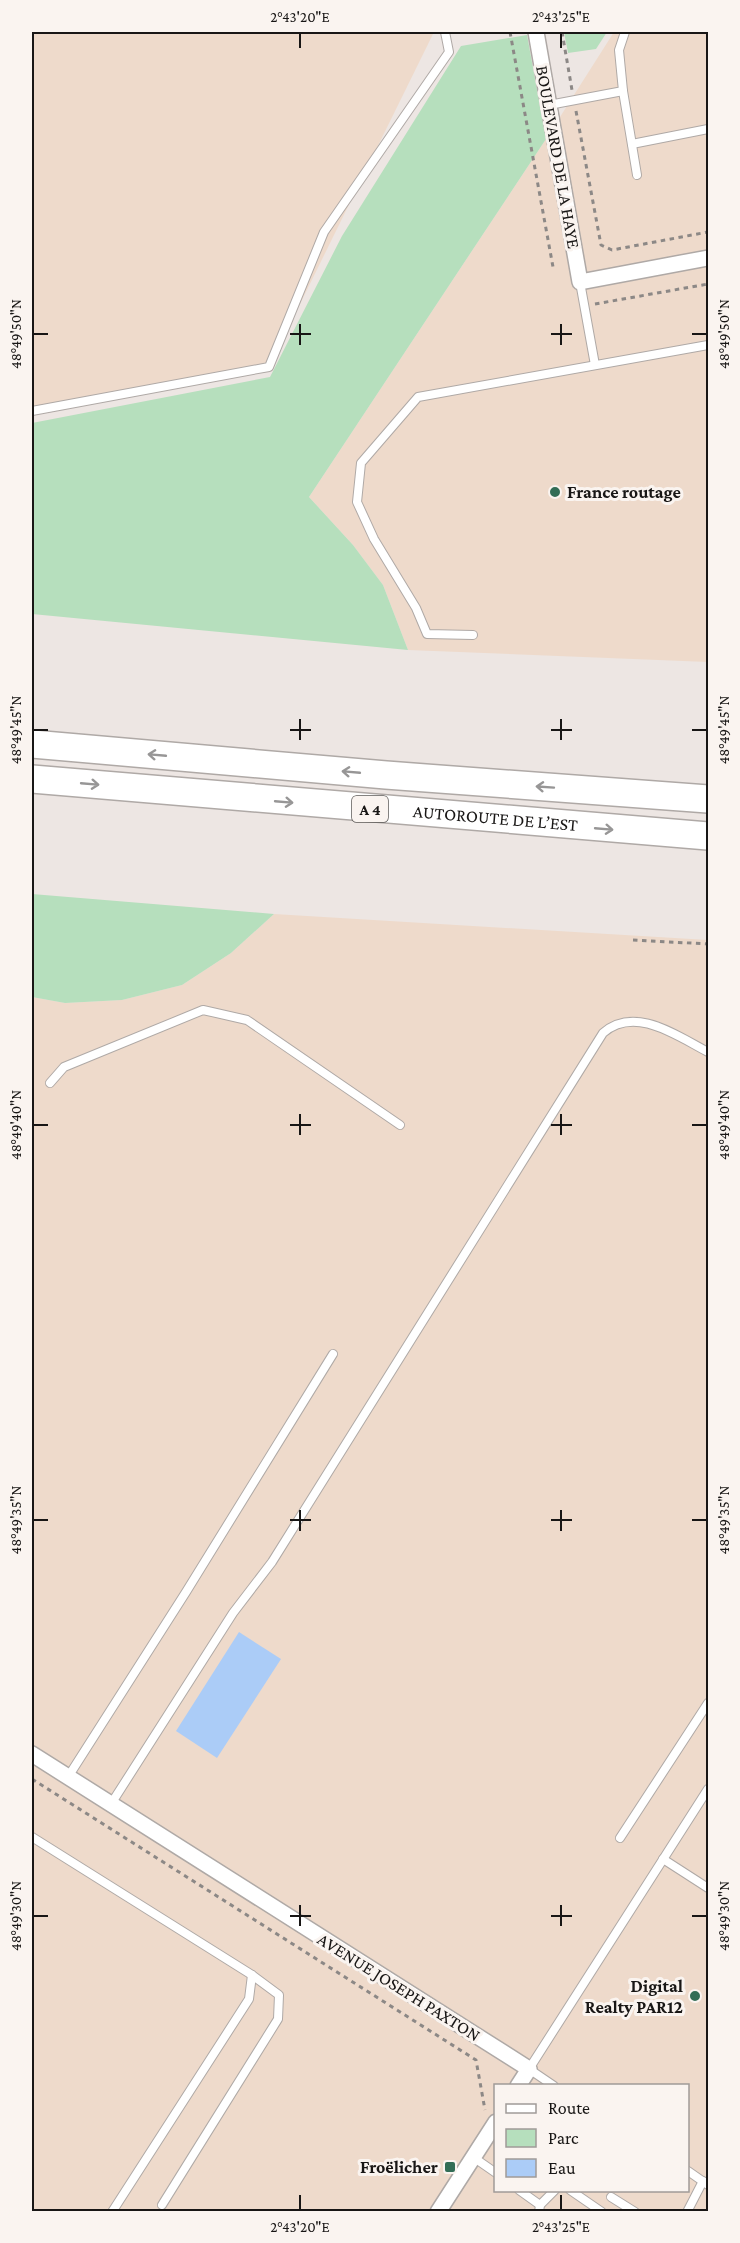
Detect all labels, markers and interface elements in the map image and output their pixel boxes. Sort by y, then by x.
text: 2°43'20"E [270,9,330,25]
text: 2°43'25"E [532,9,590,25]
street label: BOULEVARD DE LA HAYE [532,64,584,250]
text: 48°49'50"N [8,299,24,369]
text: 48°49'50"N [716,299,732,369]
place label: France routage [567,482,681,502]
marker: France routage [548,485,562,499]
text: 48°49'45"N [8,696,24,764]
text: 48°49'45"N [716,696,732,764]
one-way arrow [147,749,167,760]
one-way arrow [342,766,362,777]
one-way arrow [79,779,99,790]
one-way arrow [536,781,556,792]
road number: A 4 [352,796,388,822]
one-way arrow [274,797,293,808]
street label: AUTOROUTE DE L’EST [412,801,579,835]
one-way arrow [593,823,613,834]
text: 48°49'40"N [8,1090,24,1160]
text: 48°49'40"N [716,1090,732,1160]
text: 48°49'35"N [8,1485,24,1554]
text: 48°49'35"N [716,1485,732,1554]
text: 48°49'30"N [8,1881,24,1951]
text: 48°49'30"N [716,1881,732,1951]
street label: AVENUE JOSEPH PAXTON [314,1929,484,2045]
place label: Digital Realty PAR12 [585,1976,683,2017]
marker: Digital Realty PAR12 [688,1989,702,2003]
legend [494,2084,689,2192]
text: Route [548,2098,590,2118]
text: Parc [548,2128,579,2148]
place label: Froëlicher [360,2157,438,2177]
text: Eau [548,2158,576,2178]
marker: Froëlicher [443,2160,457,2174]
text: 2°43'20"E [270,2219,330,2235]
text: 2°43'25"E [532,2219,590,2235]

